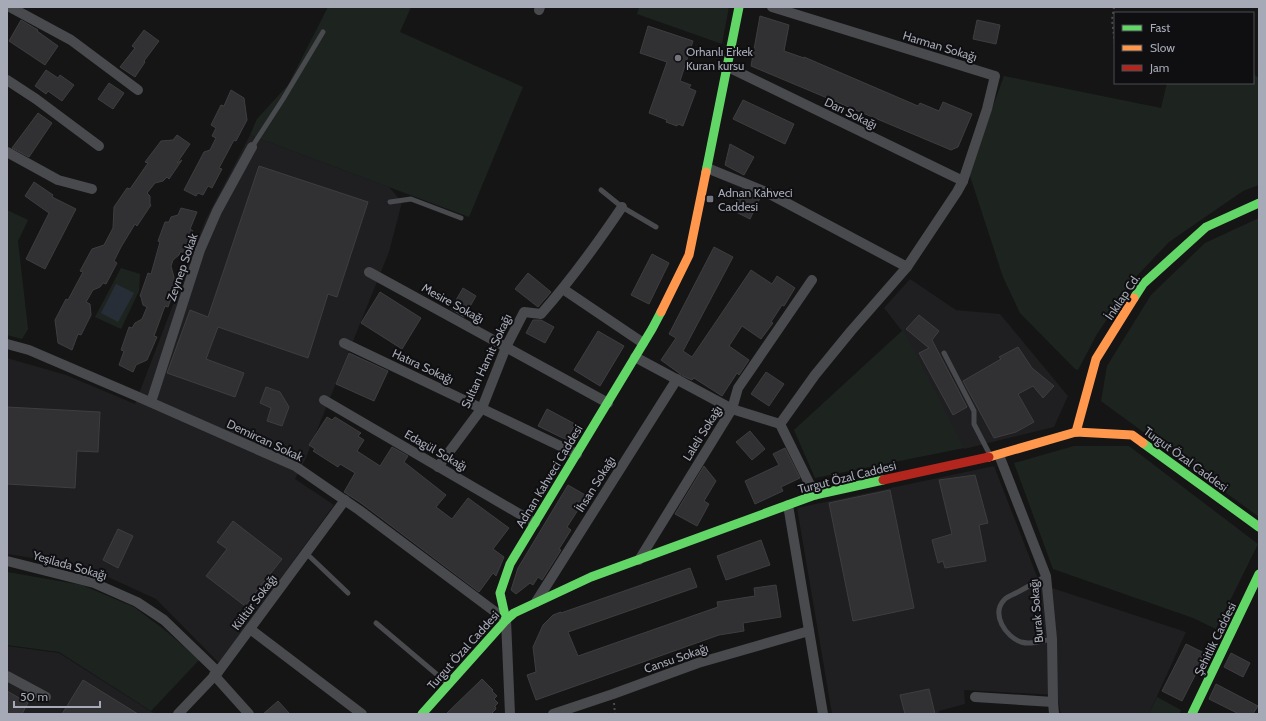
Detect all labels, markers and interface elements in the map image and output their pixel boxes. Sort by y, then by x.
legend [1114,12,1254,84]
text: Fast [1150,20,1170,35]
street label: Harman Sokağı [901,28,979,64]
text: Slow [1150,40,1175,55]
place label: Orhanlı Erkek Kuran kursu [686,44,754,73]
marker: Orhanlı Erkek Kuran kursu [673,53,683,63]
text: Jam [1149,60,1169,75]
street label: Darı Sokağı [822,94,880,132]
place label: Adnan Kahveci Caddesi [718,185,793,214]
marker: Adnan Kahveci Caddesi [705,194,715,204]
street label: Zeynep Sokak [163,231,201,303]
street label: İnkılap Cd. [1101,271,1143,323]
street label: Mesire Sokağı [419,280,487,326]
street label: Sultan Hamit Sokağı [458,311,514,411]
street label: Hatıra Sokağı [390,345,456,387]
street label: Laleli Sokağı [679,403,725,463]
street label: Demircan Sokak [225,416,306,464]
street label: Adnan Kahveci Caddesi [512,422,586,530]
street label: Turgut Özal Caddesi [1141,423,1231,495]
street label: Edagül Sokağı [402,426,470,474]
street label: İhsan Sokağı [572,453,618,515]
street label: Turgut Özal Caddesi [796,458,898,496]
street label: Yeşilada Sokağı [30,547,109,583]
street label: Kültür Sokağı [228,571,280,633]
street label: Burak Sokağı [1026,578,1046,644]
street label: Şehitlik Caddesi [1191,600,1239,678]
street label: Turgut Özal Caddesi [424,608,502,692]
street label: Cansu Sokağı [642,640,710,676]
scale bar [14,683,100,709]
text: 50 m [20,689,48,704]

